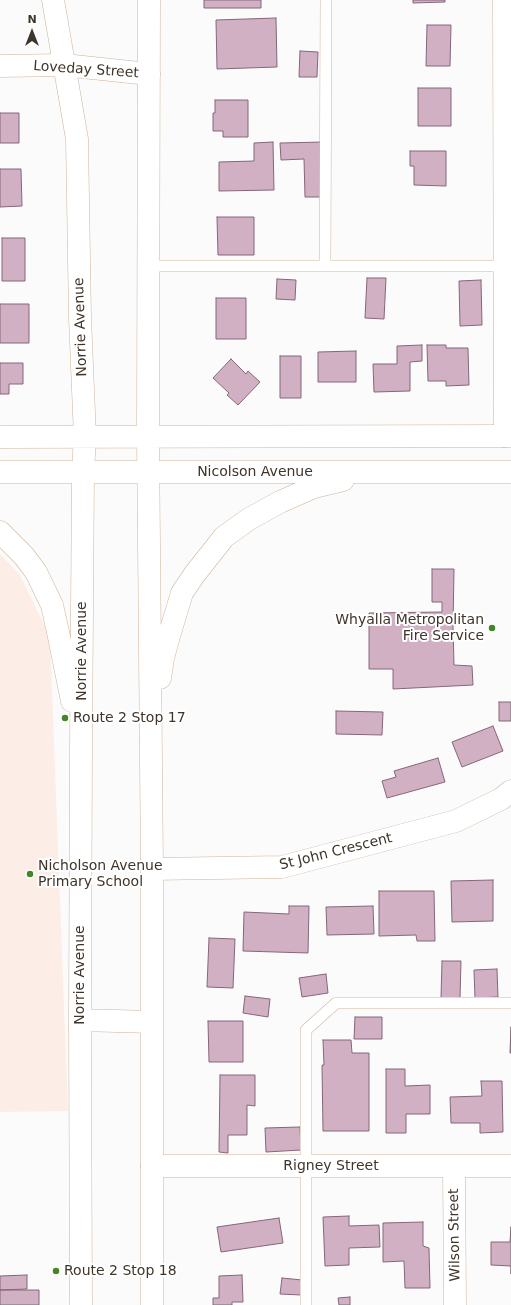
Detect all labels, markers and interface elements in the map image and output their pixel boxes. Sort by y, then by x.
north arrow [12,12,52,52]
text: N [27,13,37,26]
street label: Loveday Street [33,58,139,82]
street label: Norrie Avenue [71,277,91,377]
street label: Nicolson Avenue [197,464,313,480]
street label: Norrie Avenue [74,601,90,701]
place label: Whyalla Metropolitan Fire Service [335,612,484,644]
marker: Whyalla Metropolitan Fire Service [487,623,497,633]
place label: Route 2 Stop 17 [73,710,186,726]
marker: Route 2 Stop 17 [60,713,70,723]
street label: St John Crescent [278,830,394,874]
place label: Nicholson Avenue Primary School [38,858,163,890]
marker: Nicholson Avenue Primary School [25,869,35,879]
street label: Norrie Avenue [72,925,88,1025]
street label: Rigney Street [283,1158,379,1174]
street label: Wilson Street [446,1188,464,1282]
place label: Route 2 Stop 18 [64,1263,177,1279]
marker: Route 2 Stop 18 [51,1266,61,1276]

